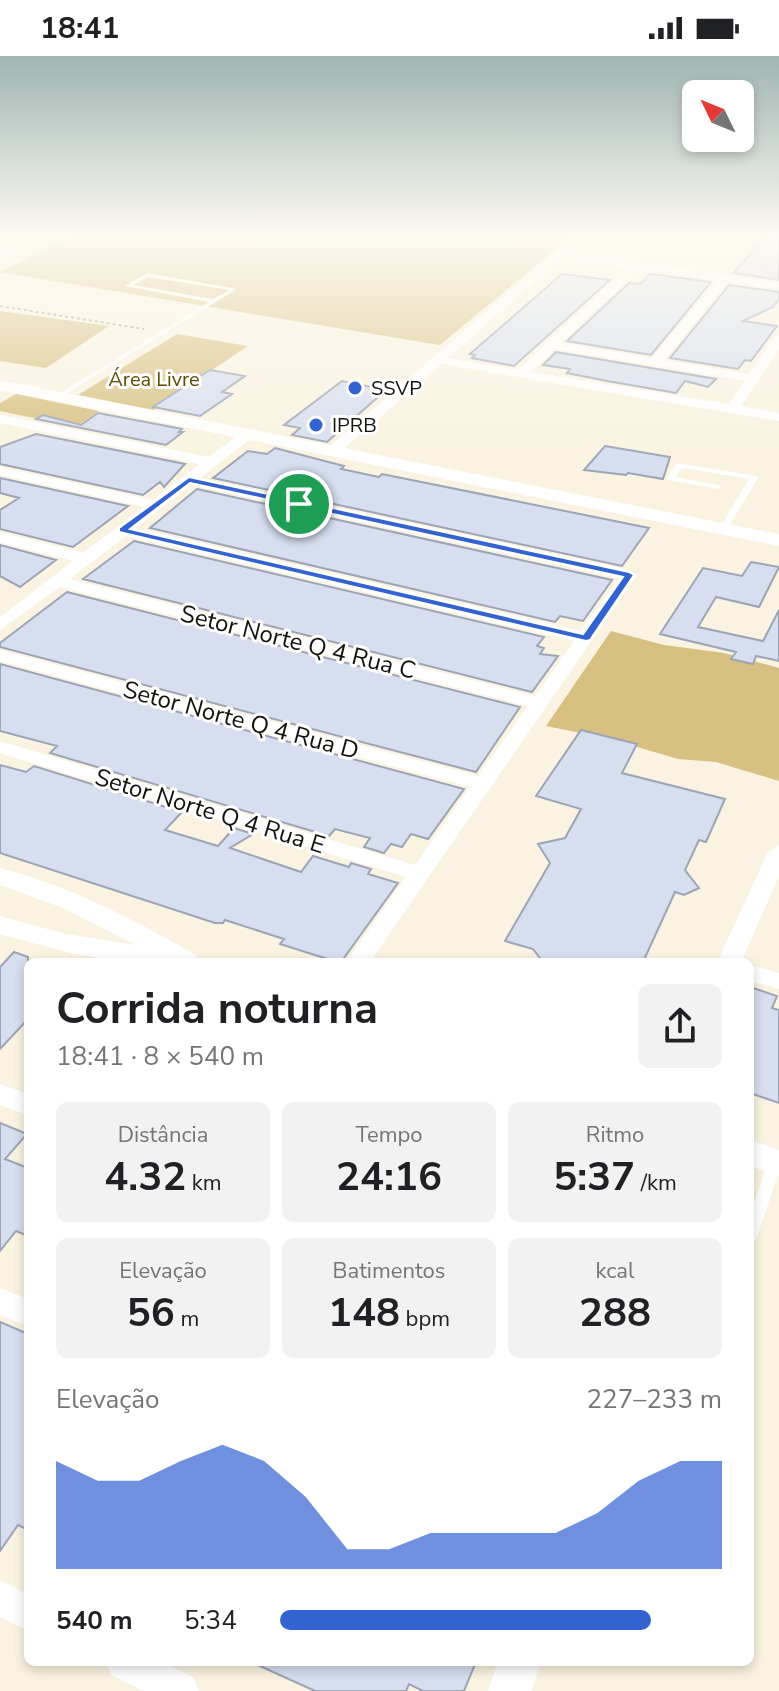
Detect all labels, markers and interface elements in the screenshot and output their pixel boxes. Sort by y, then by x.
text: 18:41 [40,8,119,49]
north arrow [682,80,754,152]
map controls [682,80,754,152]
park label: Área Livre [108,366,200,393]
place label: SSVP [371,375,422,402]
marker: SSVP [346,379,364,397]
place label: IPRB [332,412,377,439]
marker: IPRB [307,416,325,434]
pin [265,470,333,538]
icon: arrive [277,482,321,526]
street label: Setor Norte Q 4 Rua C [177,597,419,687]
street label: Setor Norte Q 4 Rua D [120,673,362,767]
street label: Setor Norte Q 4 Rua E [91,761,329,861]
text: Corrida noturna [56,979,378,1039]
button: share [638,984,722,1068]
text: 18:41 · 8 × 540 m [56,1039,264,1074]
text: Distância [118,1120,208,1150]
text: Tempo [355,1120,423,1150]
text: Ritmo [586,1120,644,1150]
text: 4.32 [104,1150,186,1204]
text: 24:16 [336,1150,442,1204]
text: 5:37 [553,1150,635,1204]
text: km [186,1168,222,1198]
text: /km [635,1168,677,1198]
text: Elevação [119,1256,207,1286]
text: Batimentos [333,1256,445,1286]
text: kcal [596,1256,635,1286]
text: 56 [127,1286,175,1340]
text: 148 [328,1286,400,1340]
text: 288 [579,1286,651,1340]
text: m [175,1304,199,1334]
text: bpm [400,1304,450,1334]
text: Elevação [56,1382,159,1417]
text: 227–233 m [586,1382,722,1417]
text: 540 m [56,1603,133,1638]
text: 5:34 [184,1603,237,1638]

